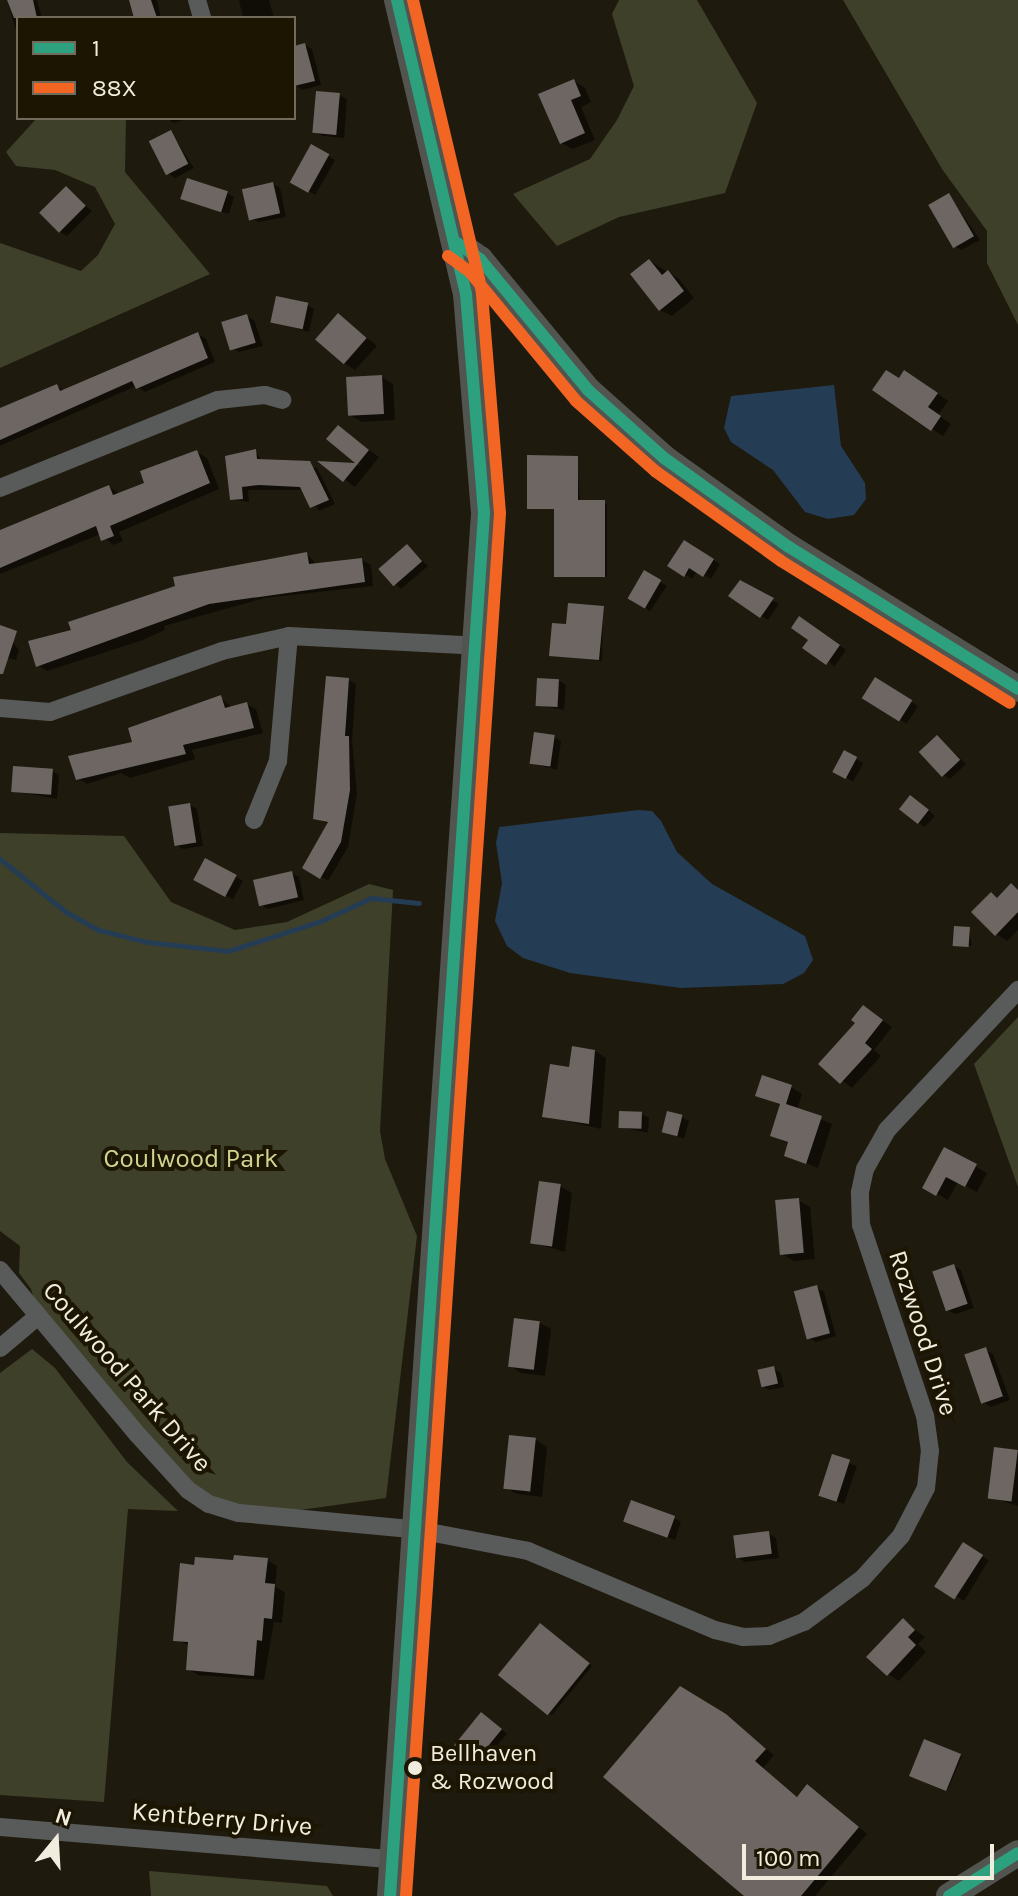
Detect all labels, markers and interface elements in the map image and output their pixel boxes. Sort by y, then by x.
legend [16,16,296,120]
text: 1 [92,34,100,62]
text: 88X [92,74,137,102]
park label: Coulwood Park [104,1143,278,1175]
street label: Rozwood Drive [882,1246,964,1420]
street label: Coulwood Park Drive [36,1276,218,1478]
place label: Bellhaven & Rozwood [430,1740,555,1796]
marker: Bellhaven & Rozwood [407,1760,423,1776]
street label: Kentberry Drive [130,1796,314,1842]
north arrow [16,1800,96,1880]
text: N [52,1802,75,1832]
scale bar [746,1828,998,1878]
text: 100 m [756,1844,821,1872]

